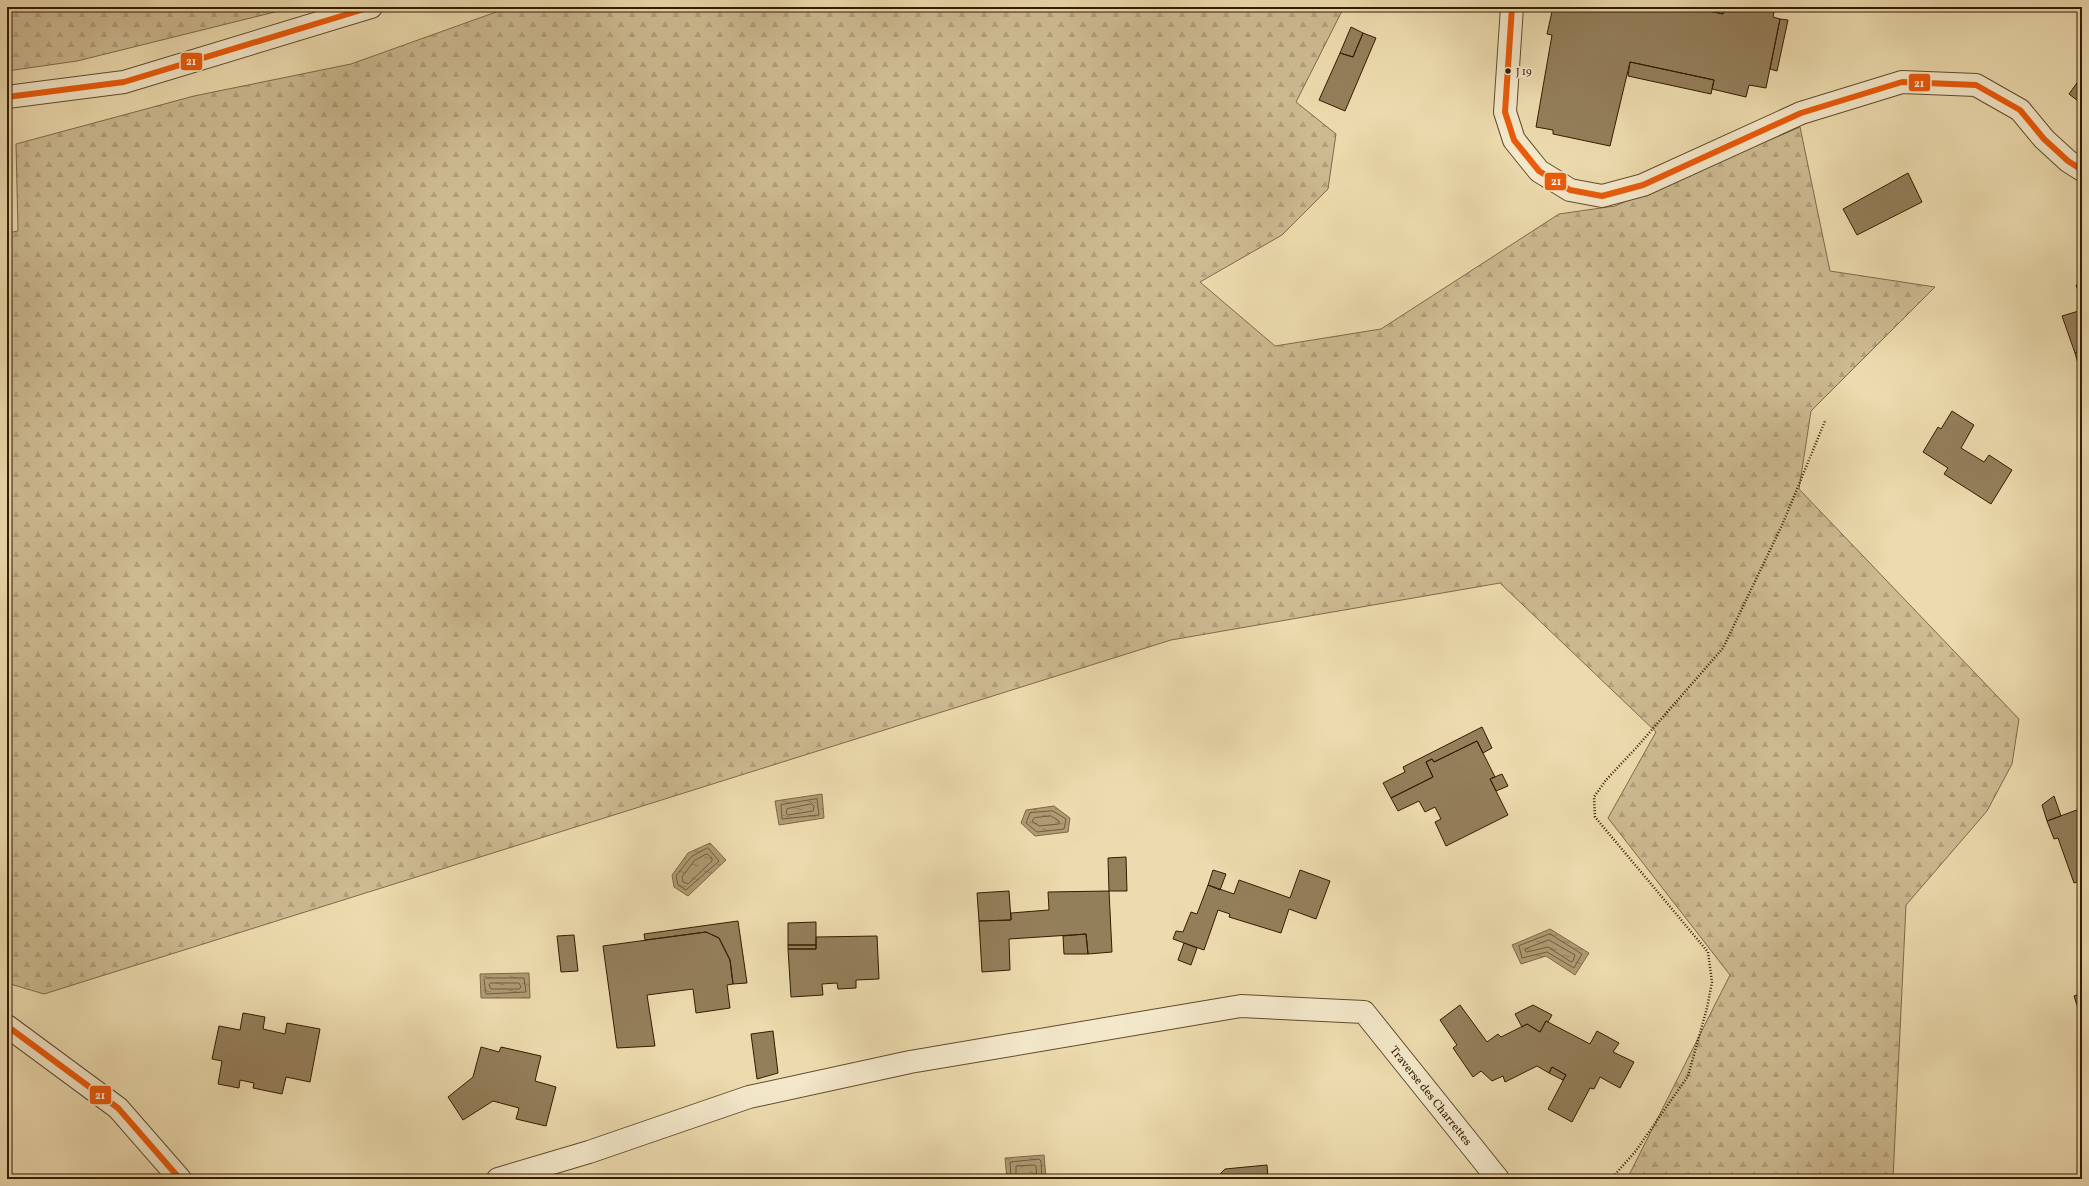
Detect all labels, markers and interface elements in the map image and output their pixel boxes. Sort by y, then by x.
line badge: 21 [180,52,203,71]
text: 21 [186,55,196,70]
place label: J 19 [1516,65,1532,80]
marker: J 19 [1503,66,1513,76]
line badge: 21 [1908,73,1931,92]
text: 21 [1914,77,1924,92]
line badge: 21 [1544,172,1567,191]
text: 21 [1551,175,1561,190]
street label: Traverse des Charrettes [1386,1043,1475,1149]
line badge: 21 [89,1085,112,1105]
text: 21 [95,1089,105,1104]

